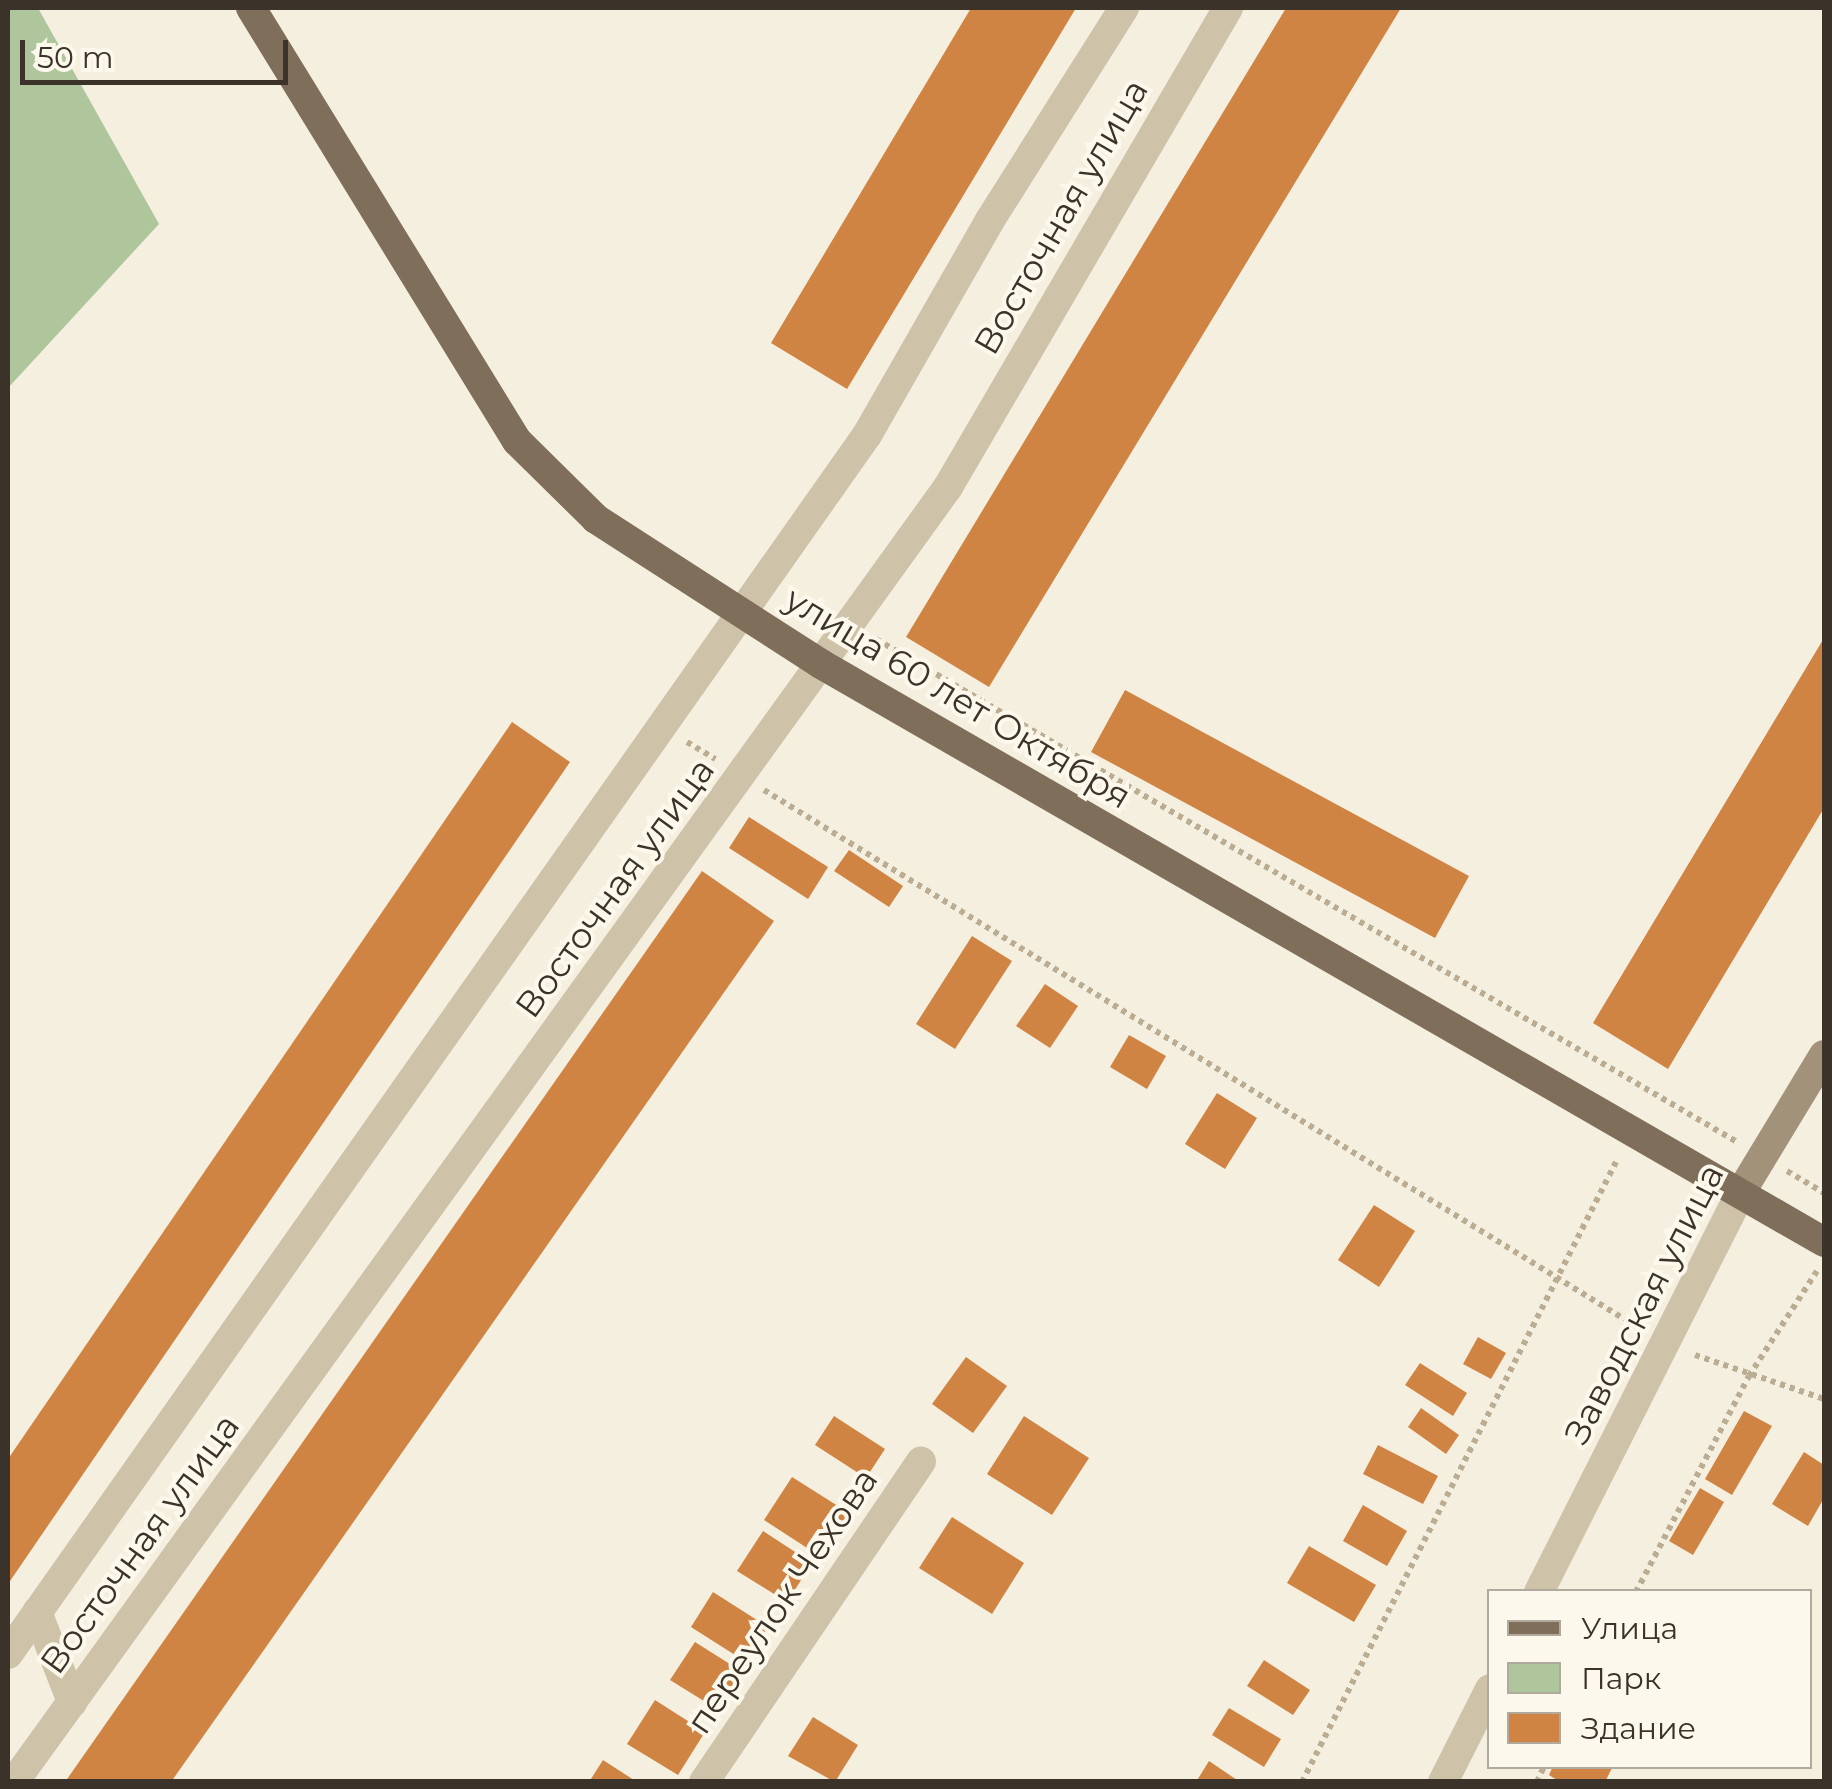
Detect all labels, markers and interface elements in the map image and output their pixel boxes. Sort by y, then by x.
scale bar [25,20,292,82]
text: 50 m [37,39,114,76]
street label: Восточная улица [965,72,1157,362]
street label: улица 60 лет Октября [778,578,1138,818]
street label: Восточная улица [507,750,723,1026]
street label: Заводская улица [1555,1157,1733,1451]
street label: Восточная улица [32,1406,248,1682]
street label: переулок Чехова [678,1460,886,1742]
legend [1487,1589,1812,1769]
text: Улица [1581,1610,1678,1647]
text: Парк [1581,1660,1661,1697]
text: Здание [1581,1710,1696,1747]

